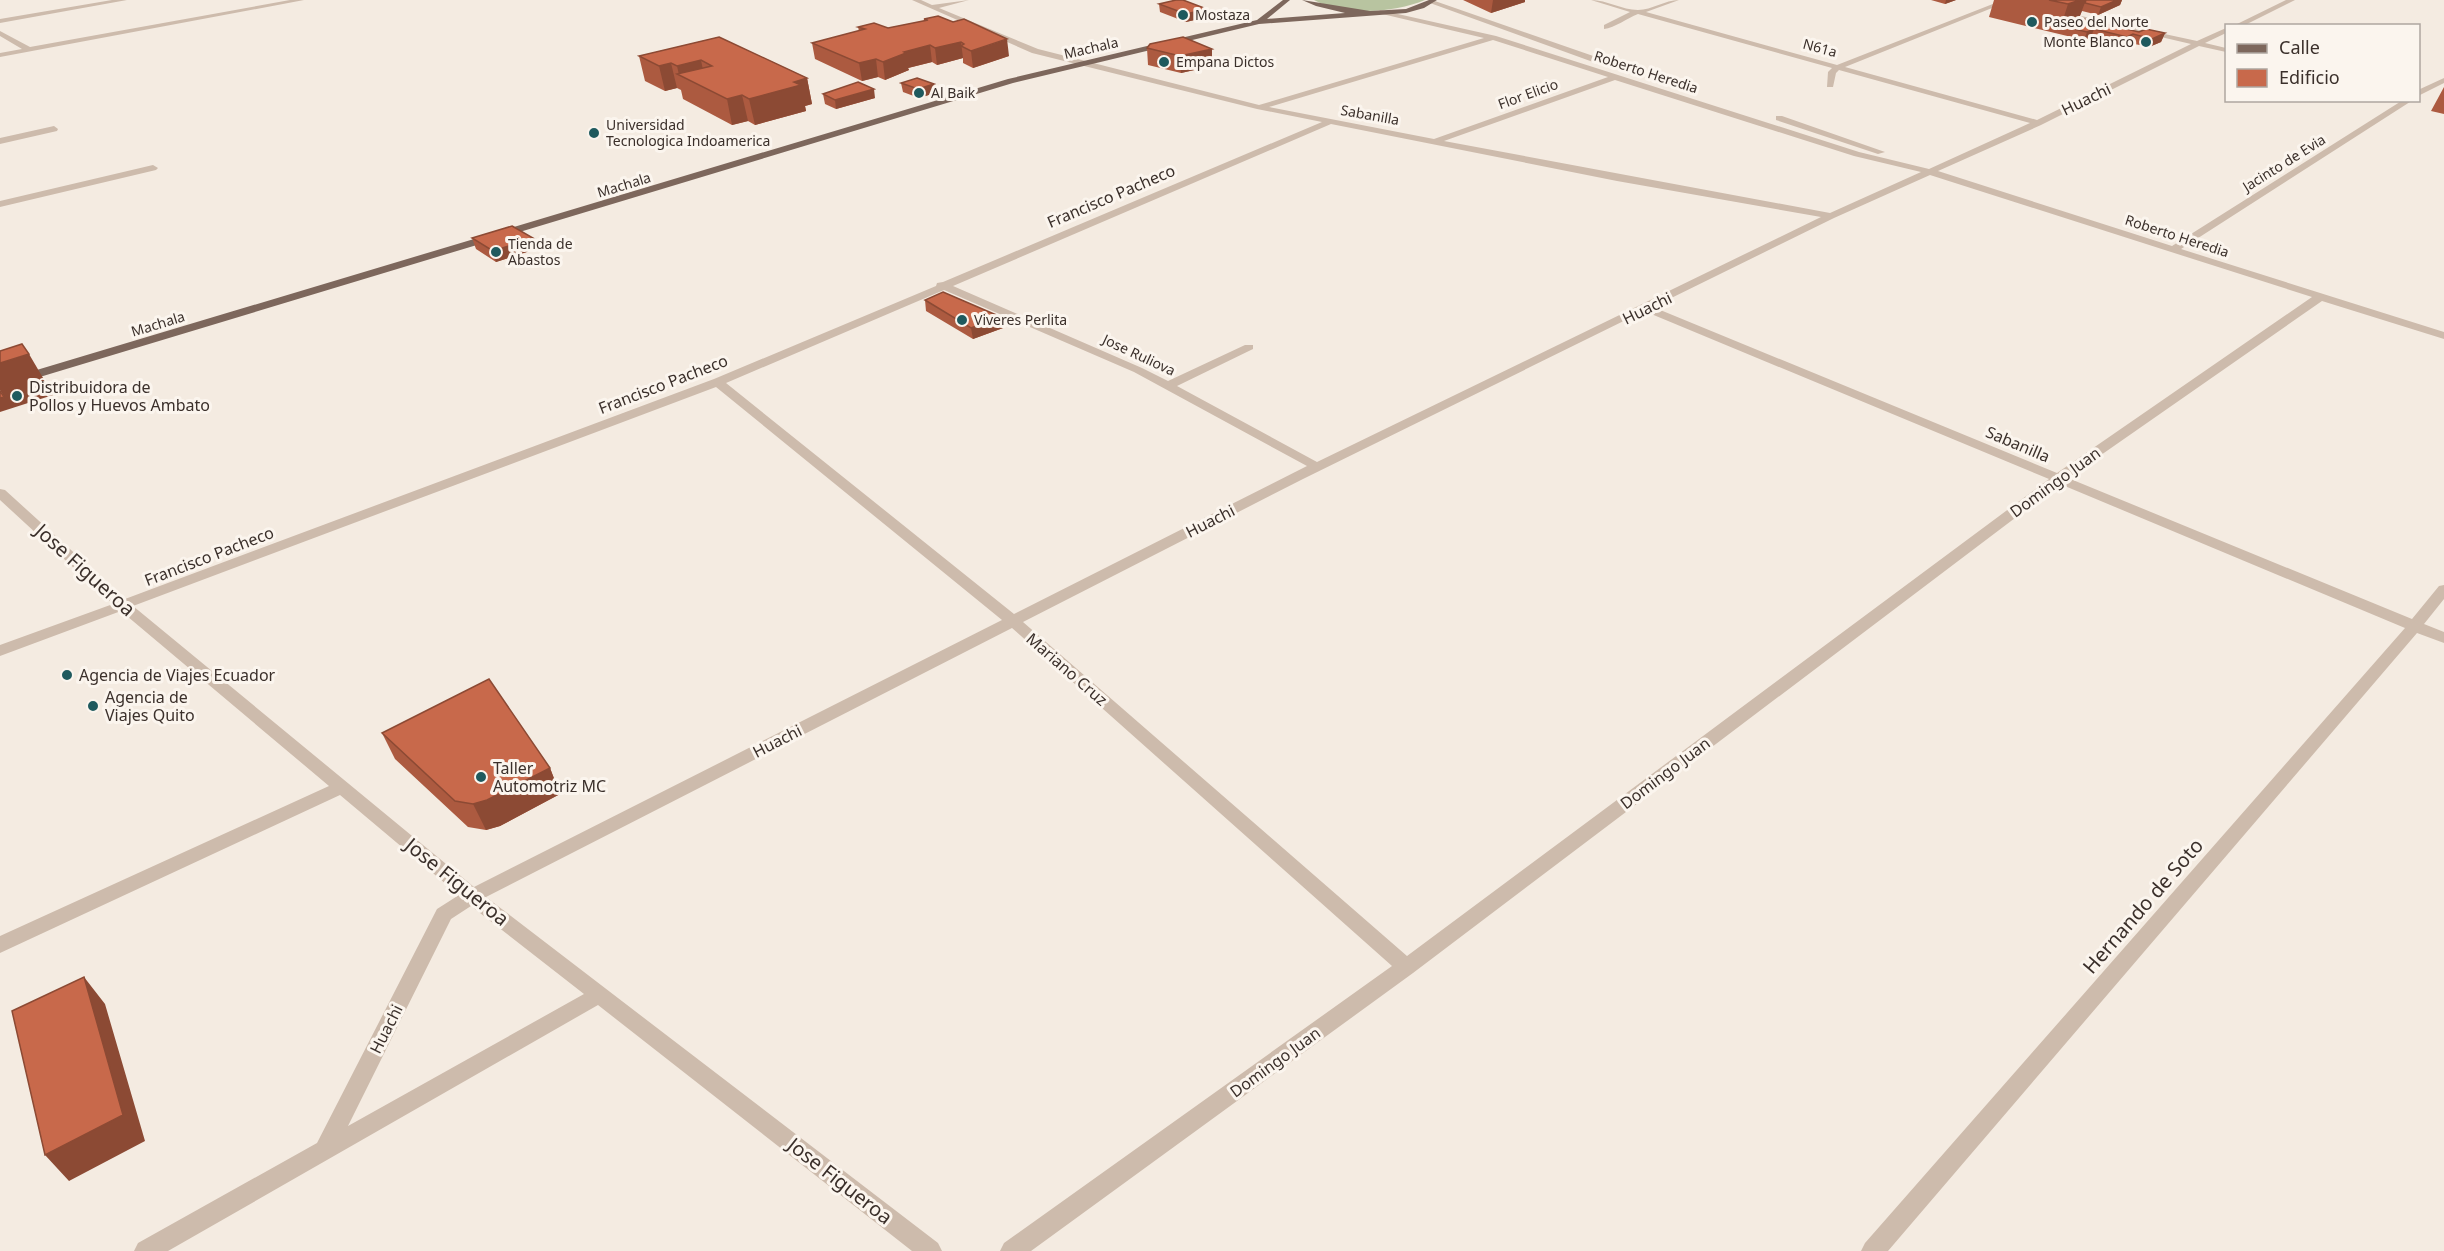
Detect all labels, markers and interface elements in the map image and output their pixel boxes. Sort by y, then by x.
place label: Mostaza [1195,5,1250,24]
marker: Mostaza [1176,8,1190,22]
place label: Paseo del Norte [2044,12,2149,31]
marker: Paseo del Norte [2025,15,2039,29]
legend [2225,24,2420,102]
street label: Machala [1062,32,1120,63]
place label: Monte Blanco [2043,32,2134,51]
street label: N61a [1801,34,1839,61]
marker: Monte Blanco [2139,35,2153,49]
text: Calle [2279,35,2320,59]
street label: Roberto Heredia [1592,46,1701,97]
place label: Empana Dictos [1176,52,1275,71]
marker: Empana Dictos [1157,55,1171,69]
text: Edificio [2279,65,2340,89]
street label: Flor Elicio [1495,74,1560,113]
street label: Huachi [2058,78,2114,120]
place label: Al Baik [931,83,976,102]
marker: Al Baik [912,86,926,100]
street label: Sabanilla [1339,100,1401,129]
place label: Universidad Tecnologica Indoamerica [606,115,770,150]
marker: Universidad Tecnologica Indoamerica [587,126,601,140]
street label: Jacinto de Evia [2237,130,2329,197]
street label: Francisco Pacheco [1044,159,1178,233]
street label: Machala [595,167,653,202]
street label: Roberto Heredia [2123,210,2232,261]
place label: Tienda de Abastos [508,234,573,269]
marker: Tienda de Abastos [489,245,503,259]
street label: Huachi [1619,287,1675,329]
street label: Machala [129,306,187,341]
place label: Viveres Perlita [974,310,1067,329]
marker: Viveres Perlita [955,313,969,327]
street label: Jose Ruliova [1098,329,1179,380]
street label: Francisco Pacheco [595,349,731,419]
place label: Distribuidora de Pollos y Huevos Ambato [29,376,210,416]
marker: Distribuidora de Pollos y Huevos Ambato [10,389,24,403]
street label: Sabanilla [1982,421,2054,467]
street label: Domingo Juan [2005,442,2105,522]
street label: Huachi [1182,499,1238,543]
street label: Jose Figueroa [28,516,141,622]
street label: Francisco Pacheco [141,521,277,591]
street label: Mariano Cruz [1022,628,1112,710]
place label: Agencia de Viajes Ecuador [79,664,276,686]
marker: Agencia de Viajes Ecuador [60,668,74,682]
place label: Agencia de Viajes Quito [105,686,195,726]
marker: Agencia de Viajes Quito [86,699,100,713]
street label: Huachi [749,719,805,763]
street label: Domingo Juan [1616,732,1714,814]
place label: Taller Automotriz MC [493,757,606,797]
marker: Taller Automotriz MC [474,770,488,784]
street label: Jose Figueroa [398,830,515,932]
street label: Hernando de Soto [2076,832,2209,979]
street label: Huachi [364,1001,408,1057]
street label: Domingo Juan [1225,1022,1325,1102]
street label: Jose Figueroa [781,1130,898,1230]

